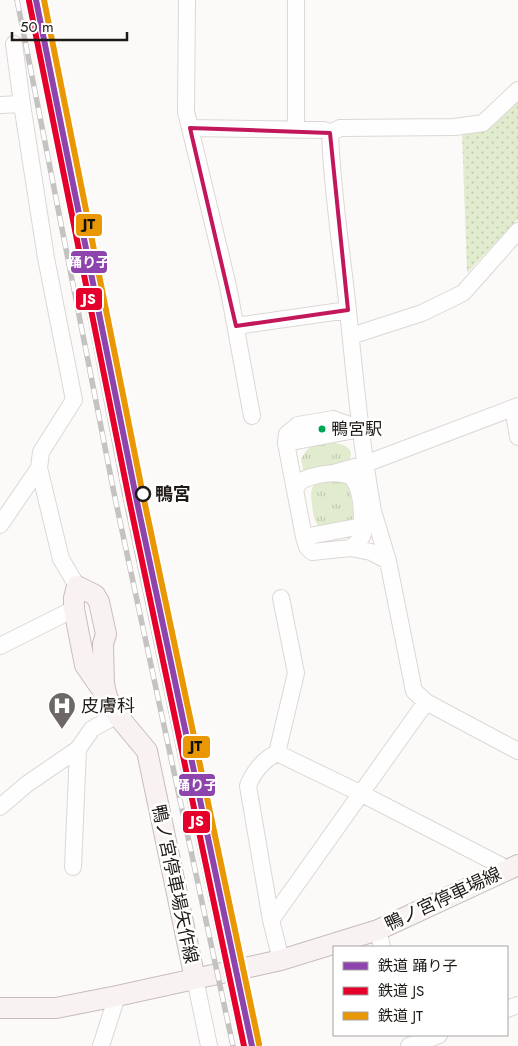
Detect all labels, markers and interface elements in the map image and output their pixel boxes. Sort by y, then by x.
scale bar [12,10,128,42]
text: 50 m [20,16,54,38]
line badge: JT [75,213,103,237]
text: JT [80,214,95,234]
line badge: 踊り子 [70,250,108,274]
text: 踊り子 [68,252,110,272]
line badge: JS [75,287,103,311]
text: JS [79,289,96,309]
place label: 鴨宮駅 [331,417,382,441]
marker: 鴨宮駅 [317,424,327,434]
place label: 鴨宮 [155,481,191,507]
marker: 鴨宮 [135,486,151,502]
hospital icon: 皮膚科 [47,691,77,730]
place label: 皮膚科 [81,693,135,719]
line badge: JT [182,735,211,759]
text: JT [187,736,202,756]
line badge: 踊り子 [178,773,216,797]
text: 踊り子 [176,775,218,795]
street label: 鴨ノ宮停車場矢作線 [145,802,205,966]
line badge: JS [182,810,211,834]
text: JS [187,811,204,831]
street label: 鴨ノ宮停車場線 [380,861,506,937]
legend [333,946,508,1036]
text: 鉄道 踊り子 [378,955,458,977]
text: 鉄道 JS [378,980,424,1002]
text: 鉄道 JT [378,1005,423,1027]

